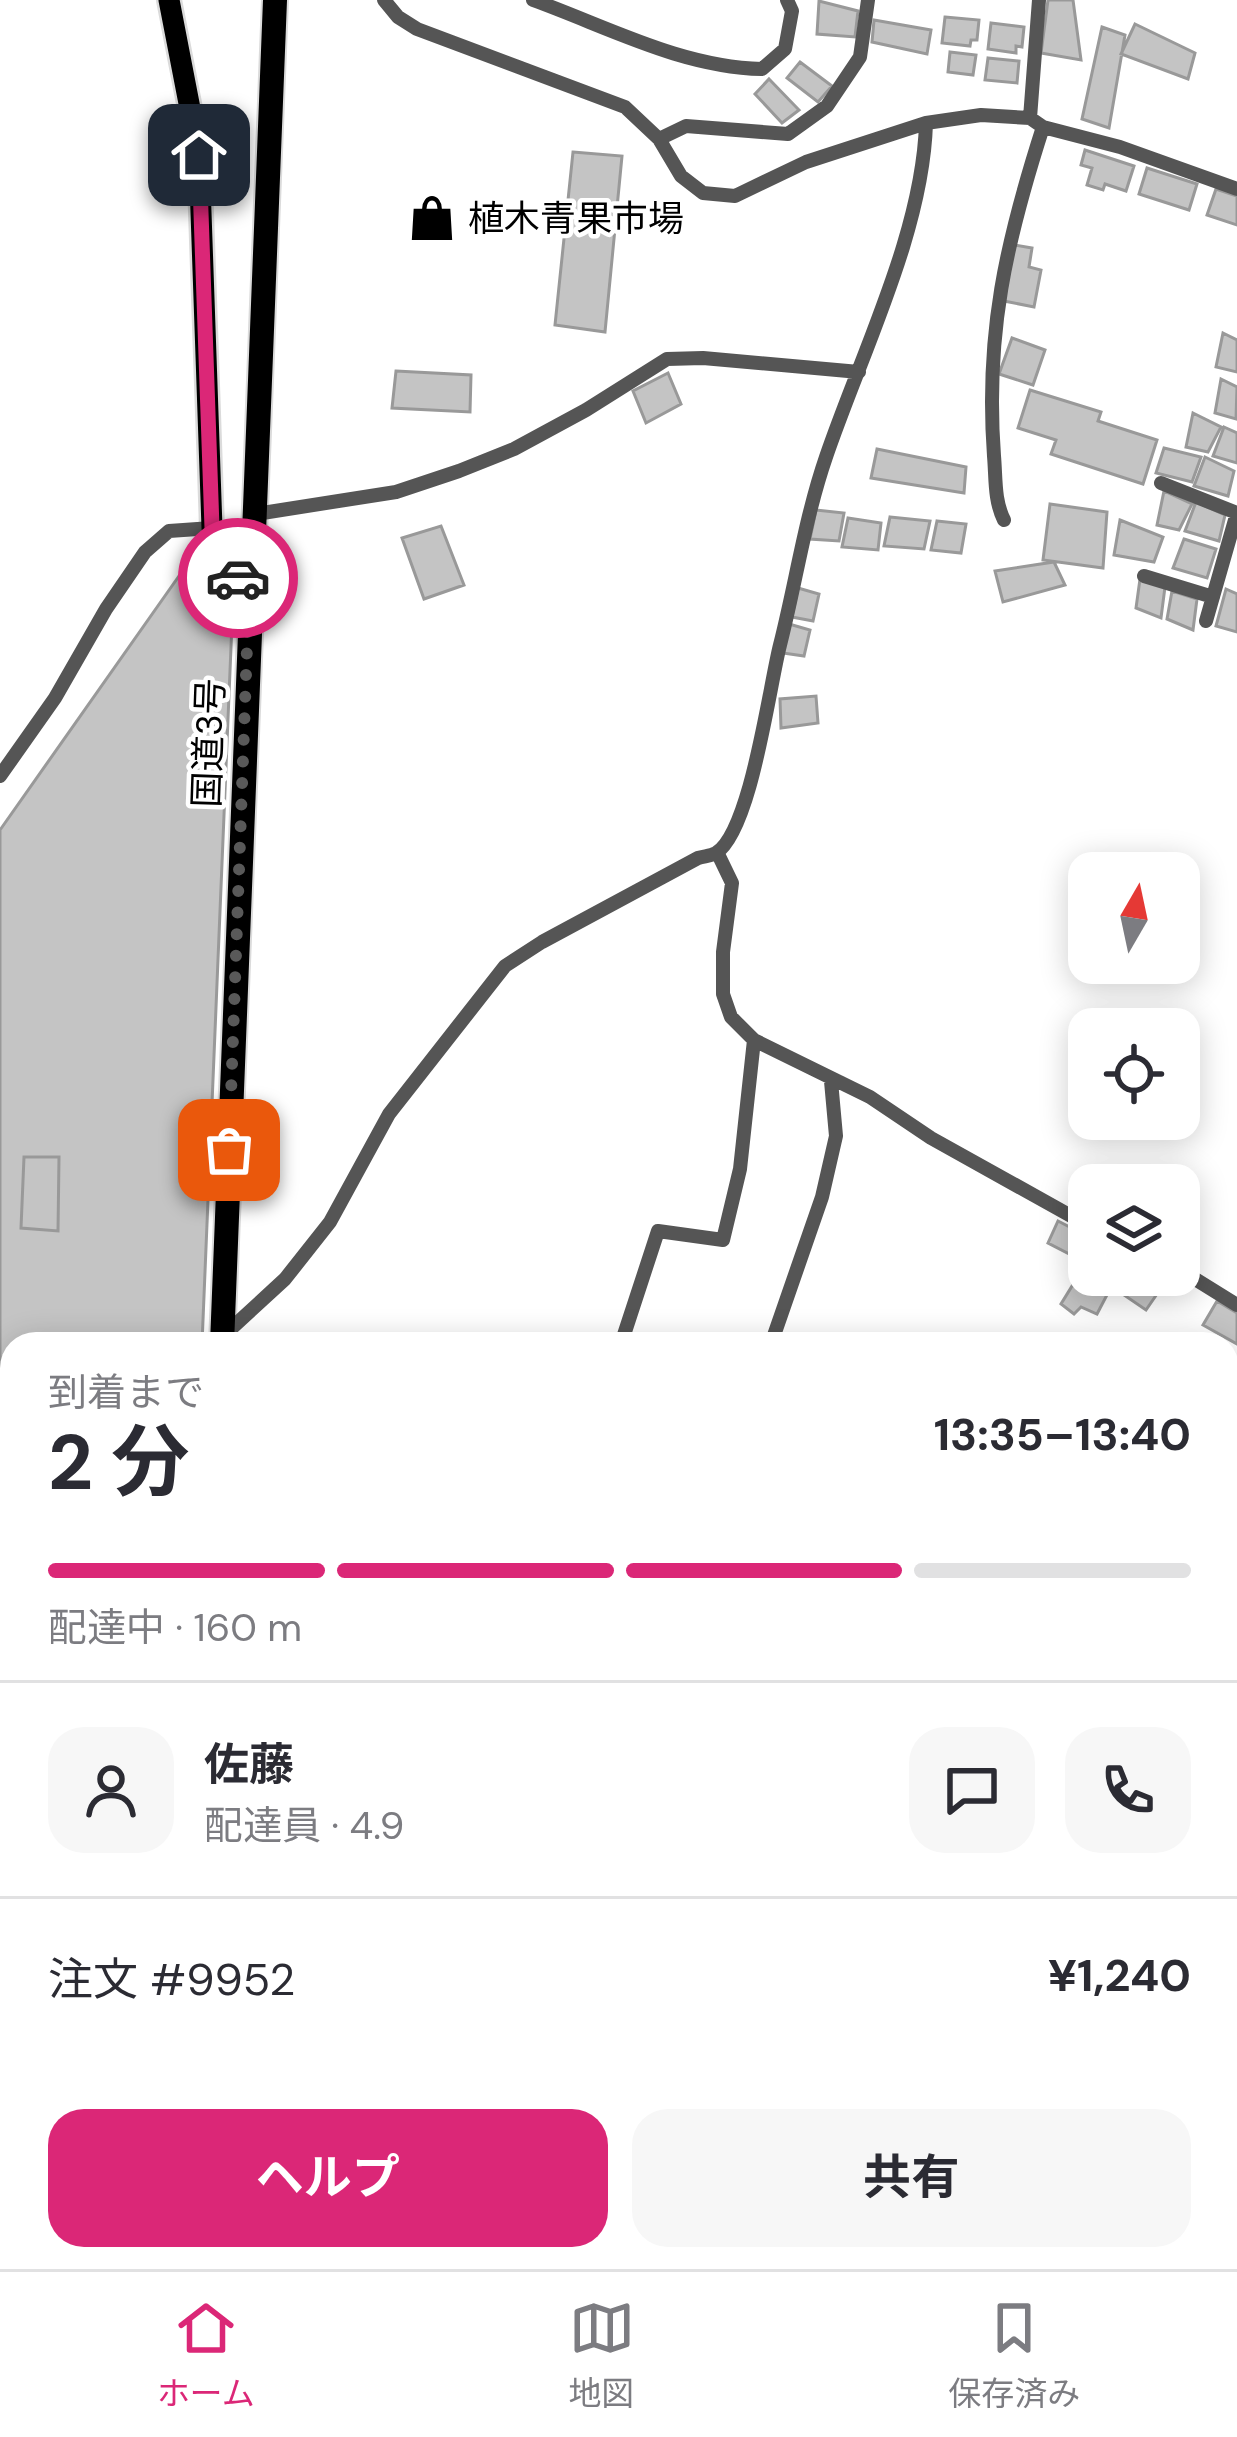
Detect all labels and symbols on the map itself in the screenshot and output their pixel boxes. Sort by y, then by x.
pin [148,104,250,206]
shop icon: 植木青果市場 [407,193,457,243]
place label: 植木青果市場 [468,195,684,242]
courier [178,518,298,638]
street label: 国道3号 [183,678,234,808]
north arrow [1068,852,1200,984]
pin [178,1099,280,1201]

